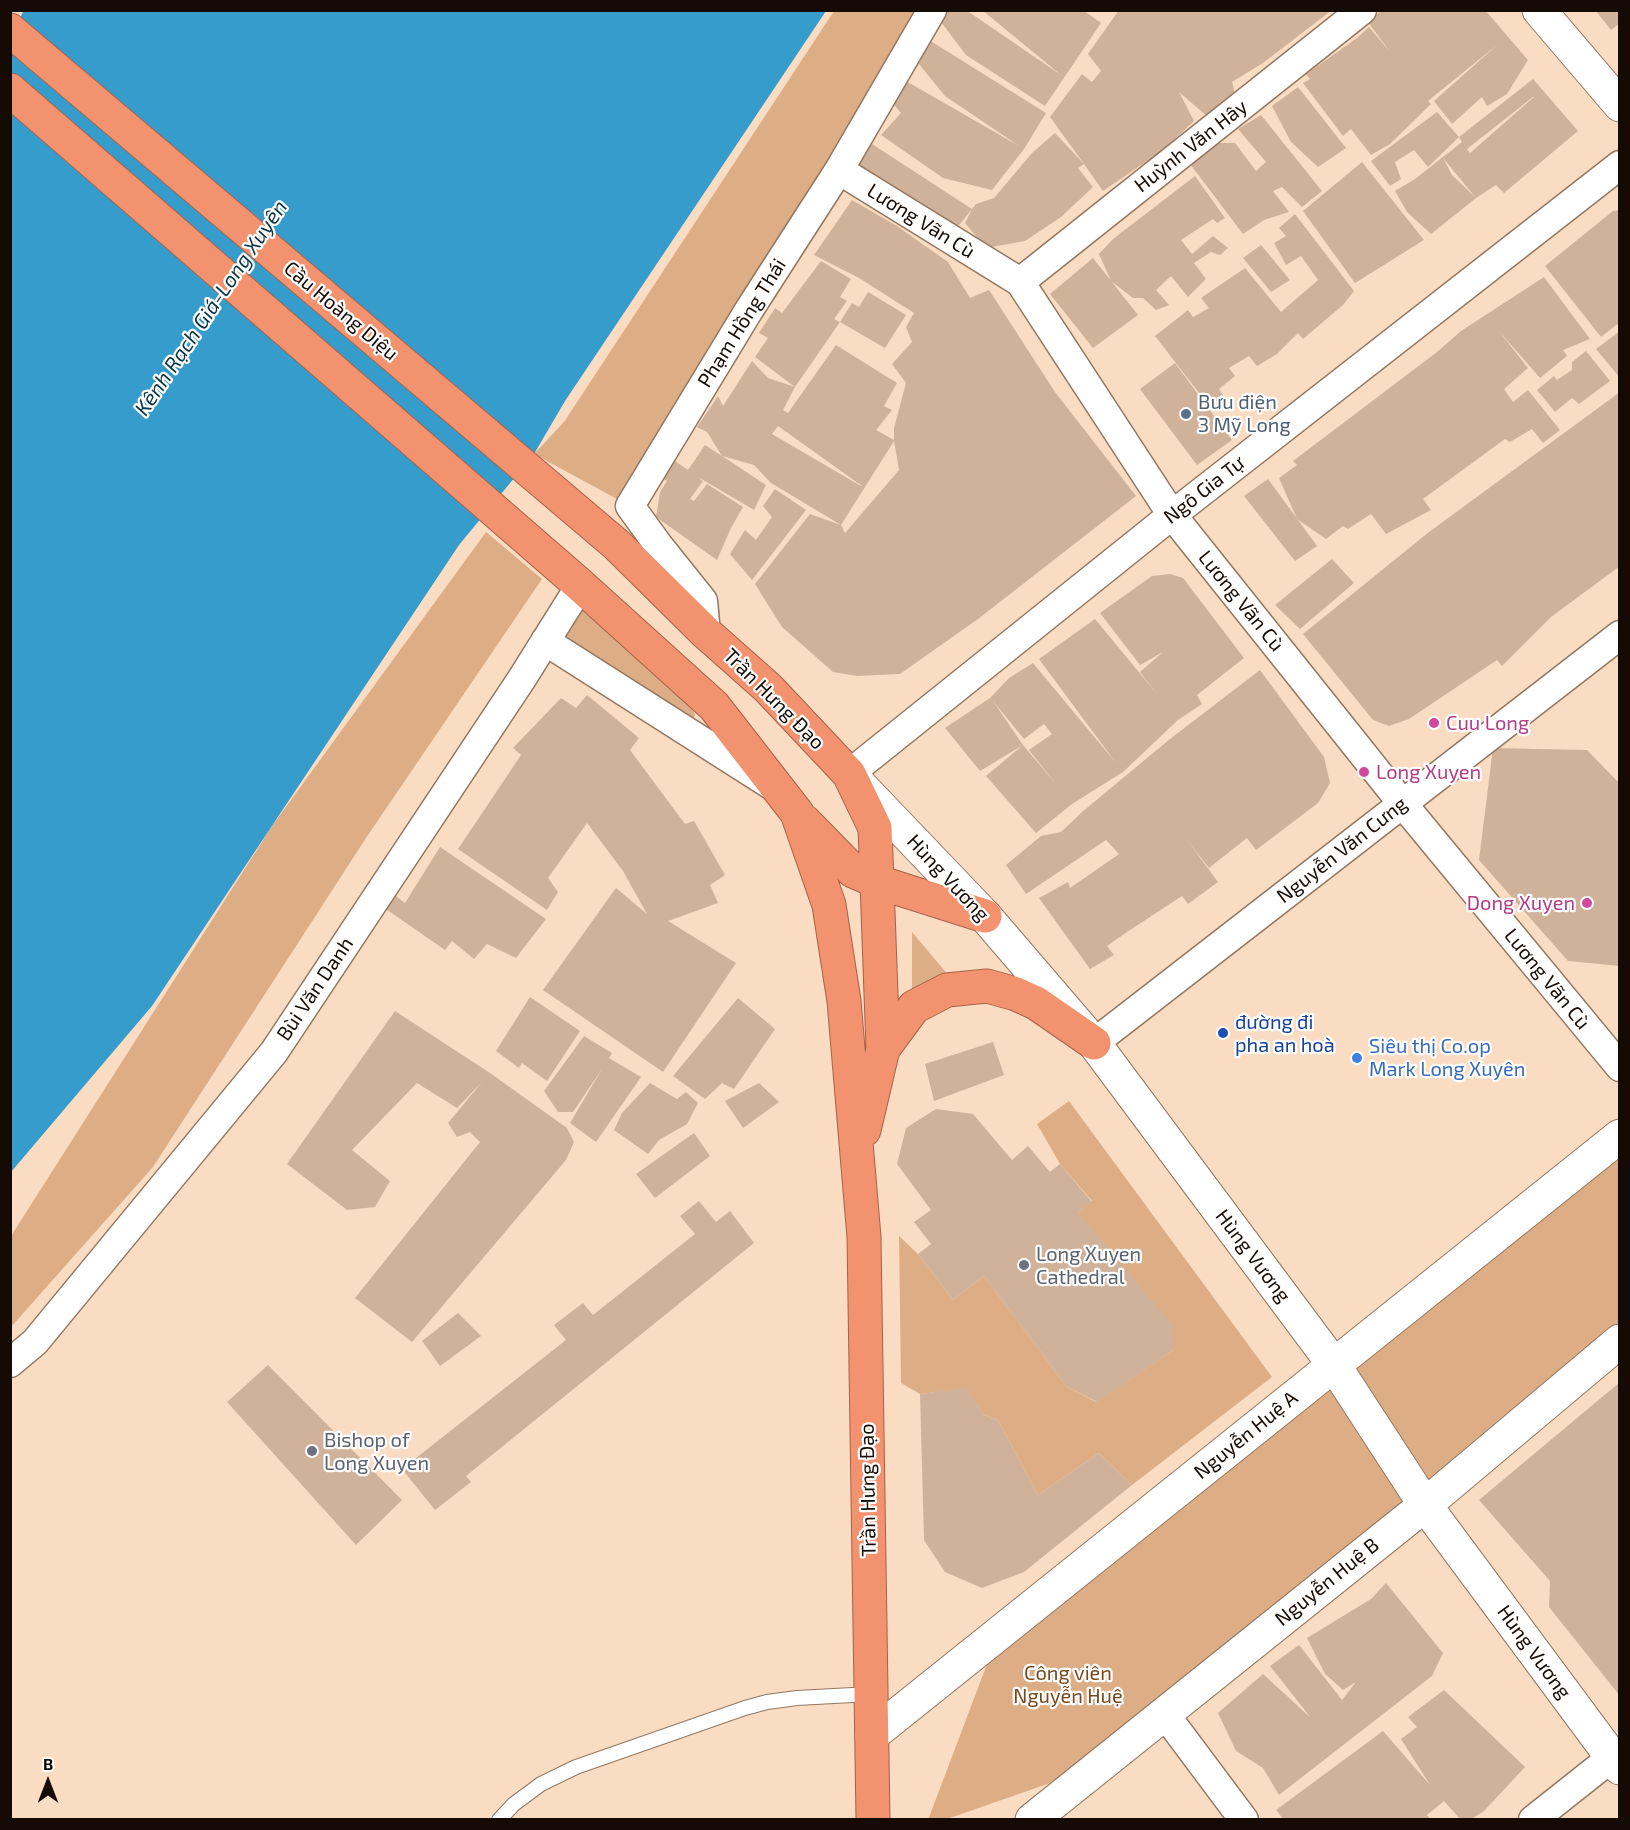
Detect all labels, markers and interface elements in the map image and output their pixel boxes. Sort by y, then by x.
street label: Huỳnh Văn Hây [1130,94,1252,198]
street label: Lương Vãn Cù [863,178,979,264]
water label: Kênh Rạch Giá-Long Xuyên [129,195,293,421]
street label: Phạm Hồng Thái [693,254,791,392]
street label: Cầu Hoàng Diệu [279,256,403,366]
place label: Bưu điện 3 Mỹ Long [1198,390,1291,437]
marker: Bưu điện 3 Mỹ Long [1179,407,1193,421]
street label: Ngô Gia Tự [1159,451,1249,529]
street label: Lương Vãn Cù [1193,546,1289,656]
street label: Trần Hưng Đạo [718,643,830,755]
place label: Cuu Long [1446,711,1529,735]
marker: Cuu Long [1427,716,1441,730]
place label: Long Xuyen [1376,760,1481,784]
marker: Long Xuyen [1357,765,1371,779]
street label: Nguyễn Văn Cưng [1272,792,1412,908]
street label: Hùng Vương [902,830,994,926]
place label: Dong Xuyen [1467,891,1575,915]
marker: Dong Xuyen [1580,896,1594,910]
street label: Lương Vãn Cù [1499,924,1595,1034]
street label: Bùi Văn Danh [272,933,358,1045]
place label: đường đi pha an hoà [1235,1010,1335,1057]
marker: đường đi pha an hoà [1216,1026,1230,1040]
place label: Siêu thị Co.op Mark Long Xuyên [1369,1034,1525,1081]
marker: Siêu thị Co.op Mark Long Xuyên [1350,1051,1364,1065]
street label: Hùng Vương [1210,1205,1296,1307]
place label: Long Xuyen Cathedral [1036,1242,1141,1289]
marker: Long Xuyen Cathedral [1017,1258,1031,1272]
street label: Nguyễn Huệ A [1189,1386,1303,1484]
street label: Trần Hưng Đạo [855,1423,881,1557]
place label: Bishop of Long Xuyen [324,1428,429,1475]
marker: Bishop of Long Xuyen [305,1444,319,1458]
street label: Nguyễn Huệ B [1270,1533,1384,1631]
street label: Hùng Vương [1492,1600,1576,1704]
park label: Công viên Nguyễn Huệ [1013,1661,1123,1708]
north arrow [18,1752,78,1812]
text: B [43,1754,53,1773]

